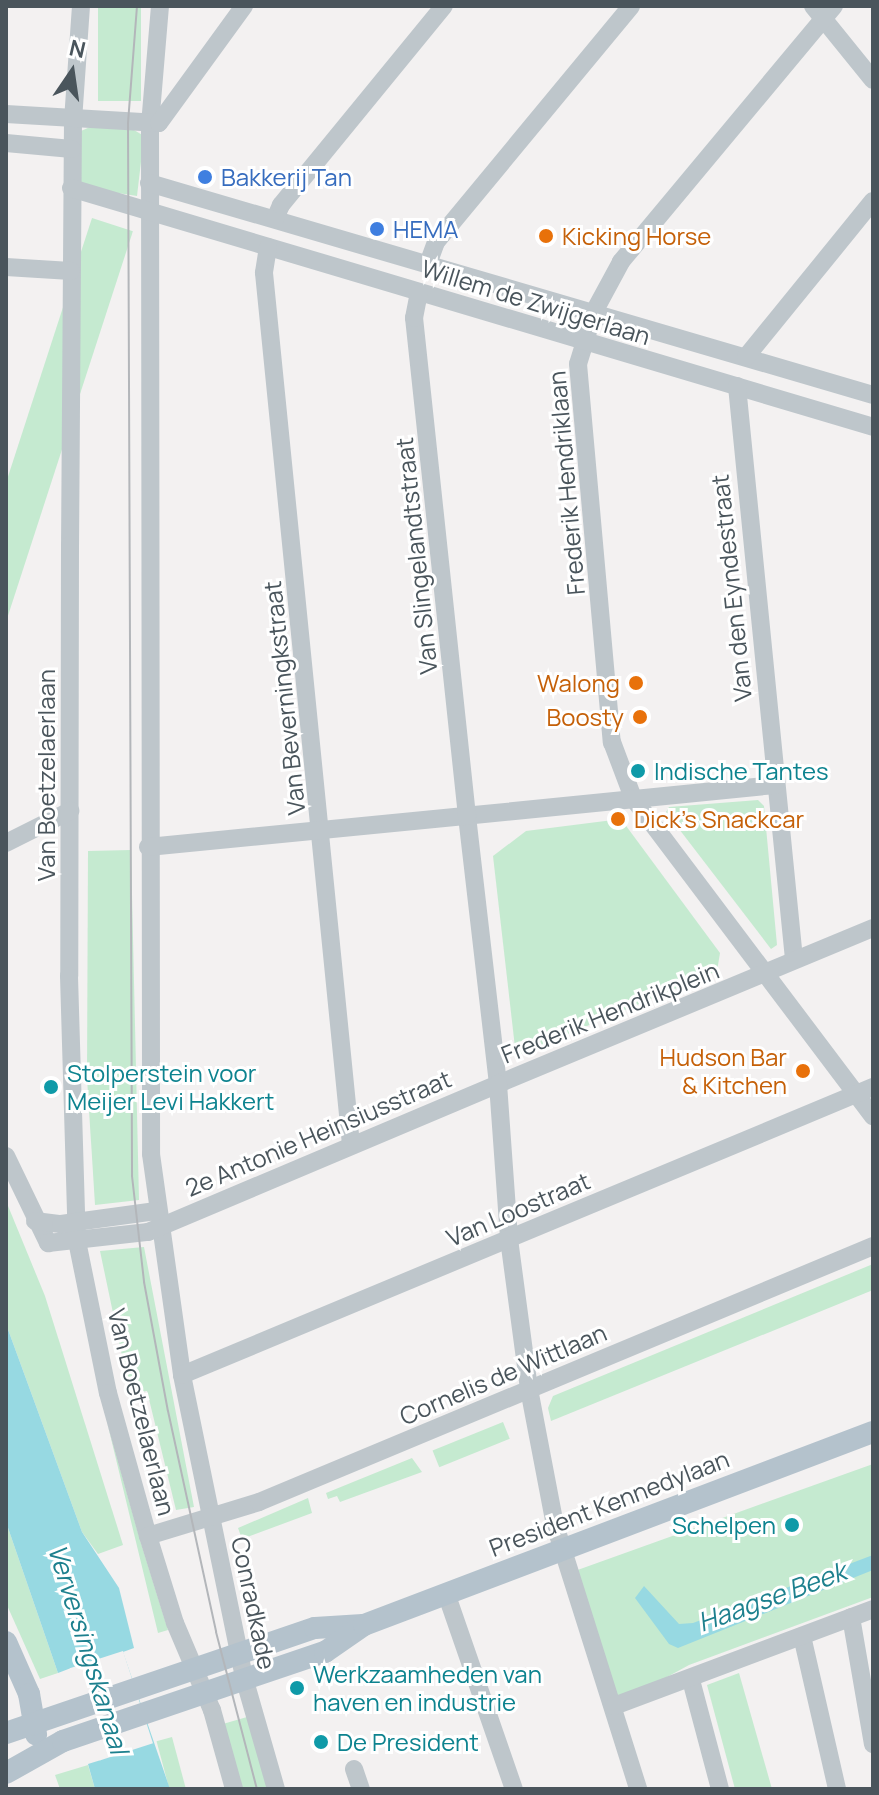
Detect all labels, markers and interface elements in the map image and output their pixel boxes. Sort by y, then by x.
north arrow [32,32,112,112]
text: N [66,32,88,65]
place label: Bakkerij Tan [221,163,352,191]
marker: Bakkerij Tan [196,168,214,186]
place label: HEMA [393,215,458,243]
marker: HEMA [368,220,386,238]
place label: Kicking Horse [562,222,711,250]
marker: Kicking Horse [537,227,555,245]
street label: Willem de Zwijgerlaan [418,254,654,350]
street label: Frederik Hendriklaan [542,370,590,596]
street label: Van Slingelandtstraat [389,436,443,676]
street label: Van den Eyndestraat [705,473,757,703]
street label: Van Beverningkstraat [257,580,311,816]
street label: Van Boetzelaerlaan [32,669,60,881]
place label: Walong [537,669,620,697]
marker: Walong [627,674,645,692]
place label: Boosty [547,703,624,731]
marker: Boosty [631,708,649,726]
place label: Indische Tantes [654,757,829,785]
marker: Indische Tantes [629,762,647,780]
place label: Dick's Snackcar [634,805,804,833]
marker: Dick's Snackcar [609,810,627,828]
street label: Frederik Hendrikplein [497,955,723,1069]
place label: Hudson Bar & Kitchen [660,1043,787,1099]
place label: Stolperstein voor Meijer Levi Hakkert [67,1059,274,1115]
marker: Hudson Bar & Kitchen [794,1062,812,1080]
street label: 2e Antonie Heinsiusstraat [181,1064,455,1202]
marker: Stolperstein voor Meijer Levi Hakkert [42,1078,60,1096]
street label: Van Loostraat [442,1166,594,1252]
street label: Van Boetzelaerlaan [102,1306,182,1518]
street label: Cornelis de Wittlaan [395,1317,611,1431]
street label: President Kennedylaan [485,1444,733,1562]
place label: Schelpen [672,1511,776,1539]
marker: Schelpen [783,1516,801,1534]
street label: Conradkade [226,1534,282,1672]
water label: Verversingskanaal [41,1540,135,1758]
water label: Haagse Beek [694,1556,850,1638]
place label: Werkzaamheden van haven en industrie [313,1660,542,1716]
marker: Werkzaamheden van haven en industrie [288,1679,306,1697]
place label: De President [337,1728,479,1756]
marker: De President [312,1733,330,1751]

